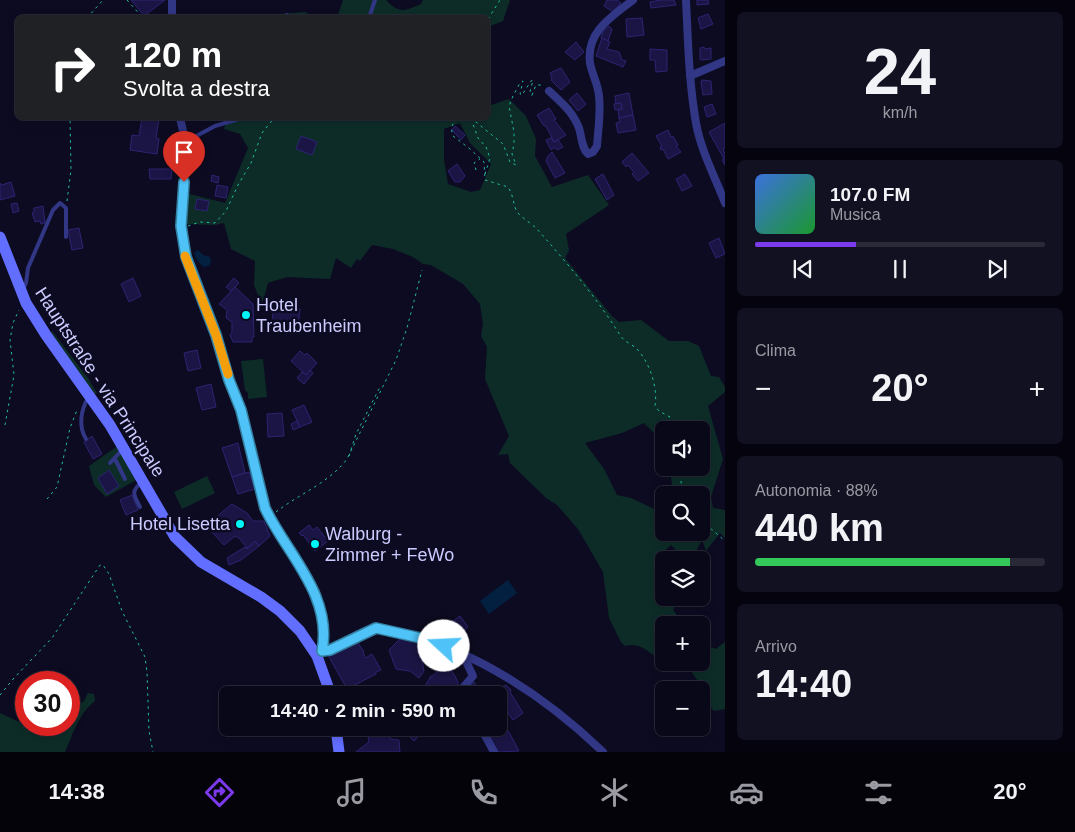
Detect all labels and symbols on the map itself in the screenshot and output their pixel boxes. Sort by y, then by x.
pin [163,131,205,182]
street label: Hauptstraße - via Principale [31,283,169,481]
place label: Hotel Traubenheim [256,295,361,336]
marker: Hotel Traubenheim [240,309,252,321]
place label: Hotel Lisetta [130,514,231,534]
marker: Hotel Lisetta [234,518,246,530]
place label: Walburg - Zimmer + FeWo [325,524,454,565]
marker: Walburg - Zimmer + FeWo [309,538,321,550]
position arrow [417,619,469,671]
speed limit sign: 30 [15,671,80,736]

